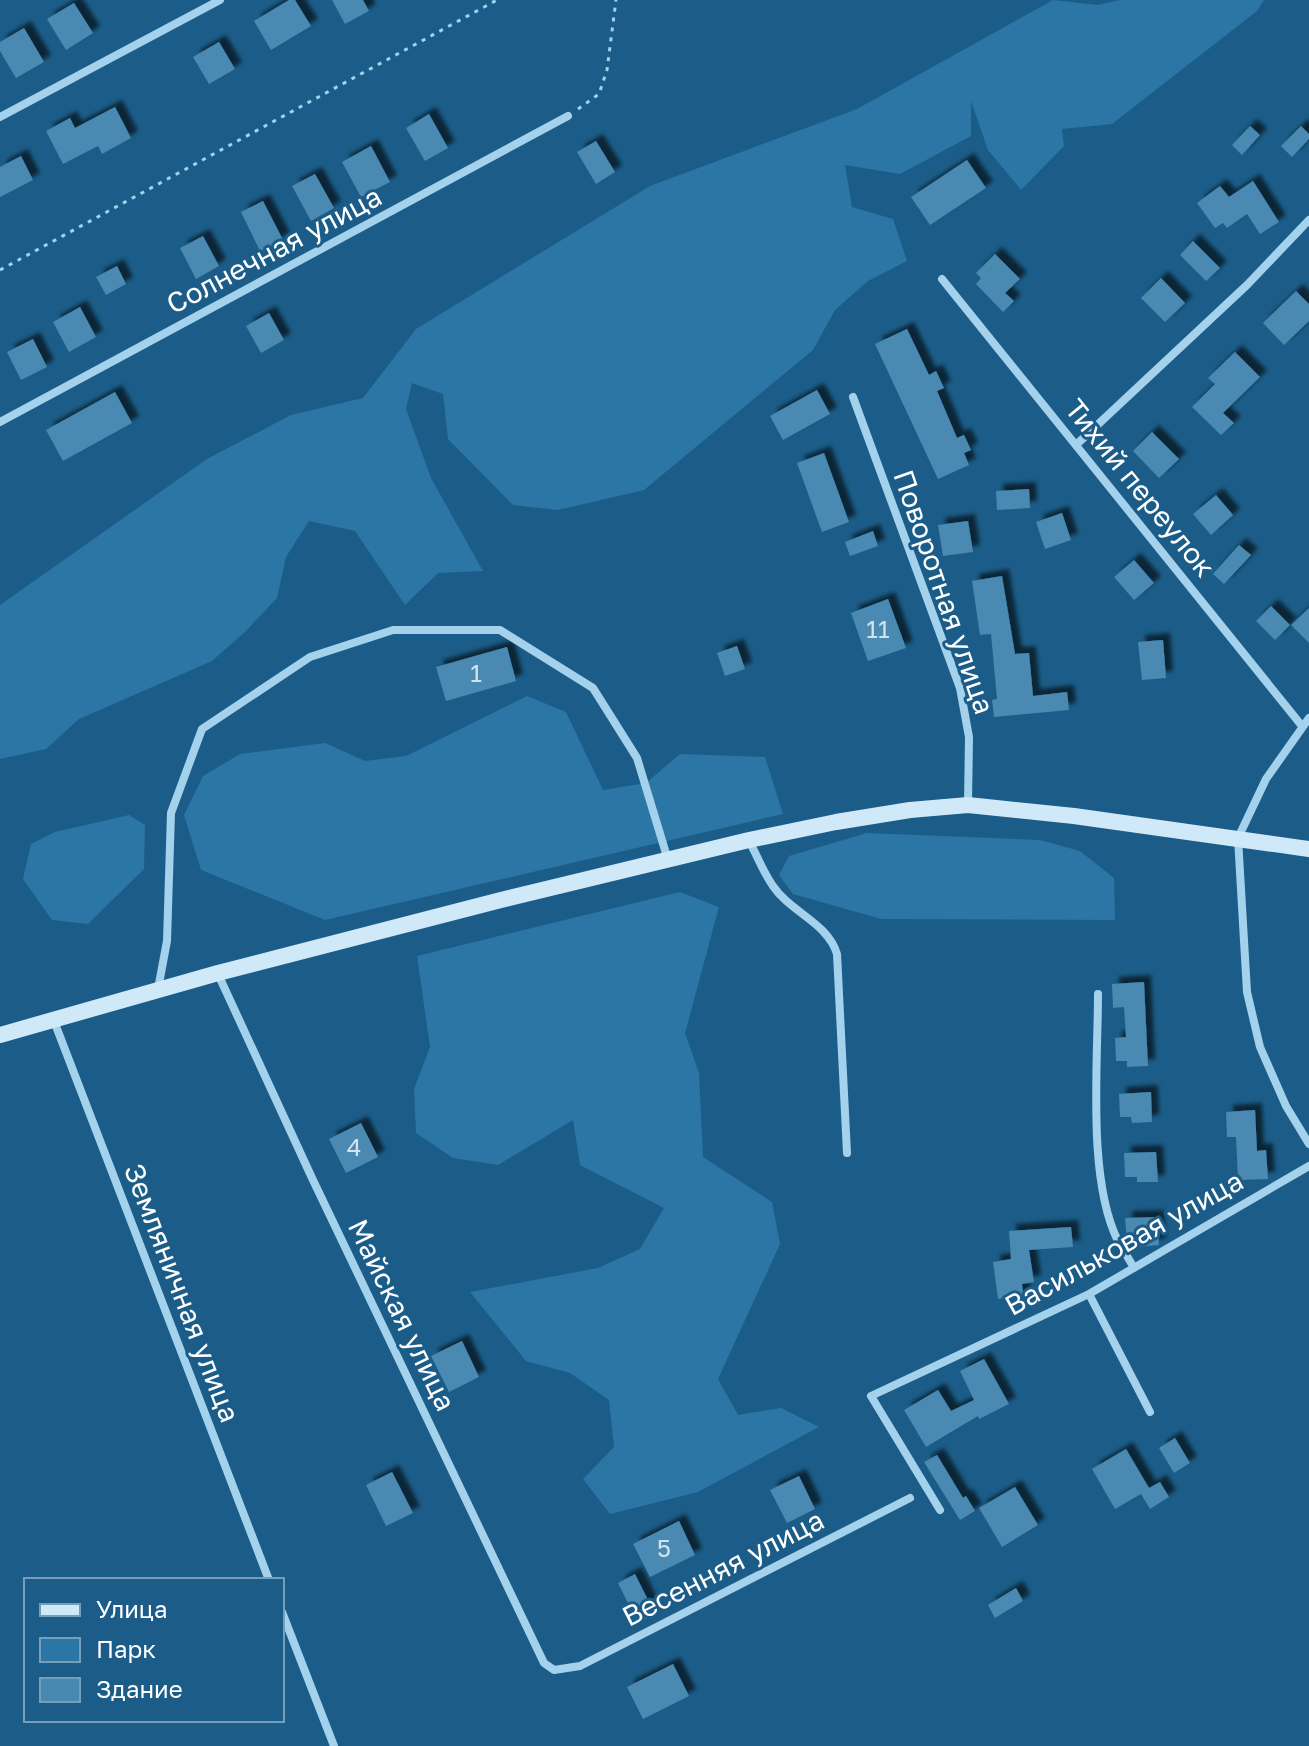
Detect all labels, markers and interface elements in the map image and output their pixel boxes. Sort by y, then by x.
street label: Солнечная улица [161,179,387,320]
street label: Тихий переулок [1059,392,1222,583]
street label: Поворотная улица [887,466,1002,718]
house number: 11 [866,614,890,643]
house number: 1 [470,658,482,687]
house number: 4 [347,1132,361,1161]
street label: Земляничная улица [118,1159,247,1427]
street label: Васильковая улица [999,1163,1249,1322]
street label: Майская улица [342,1214,463,1416]
street label: Весенняя улица [617,1503,829,1633]
house number: 5 [657,1533,671,1562]
legend [24,1578,284,1722]
text: Улица [96,1594,168,1623]
text: Парк [96,1634,156,1663]
text: Здание [96,1674,183,1703]

